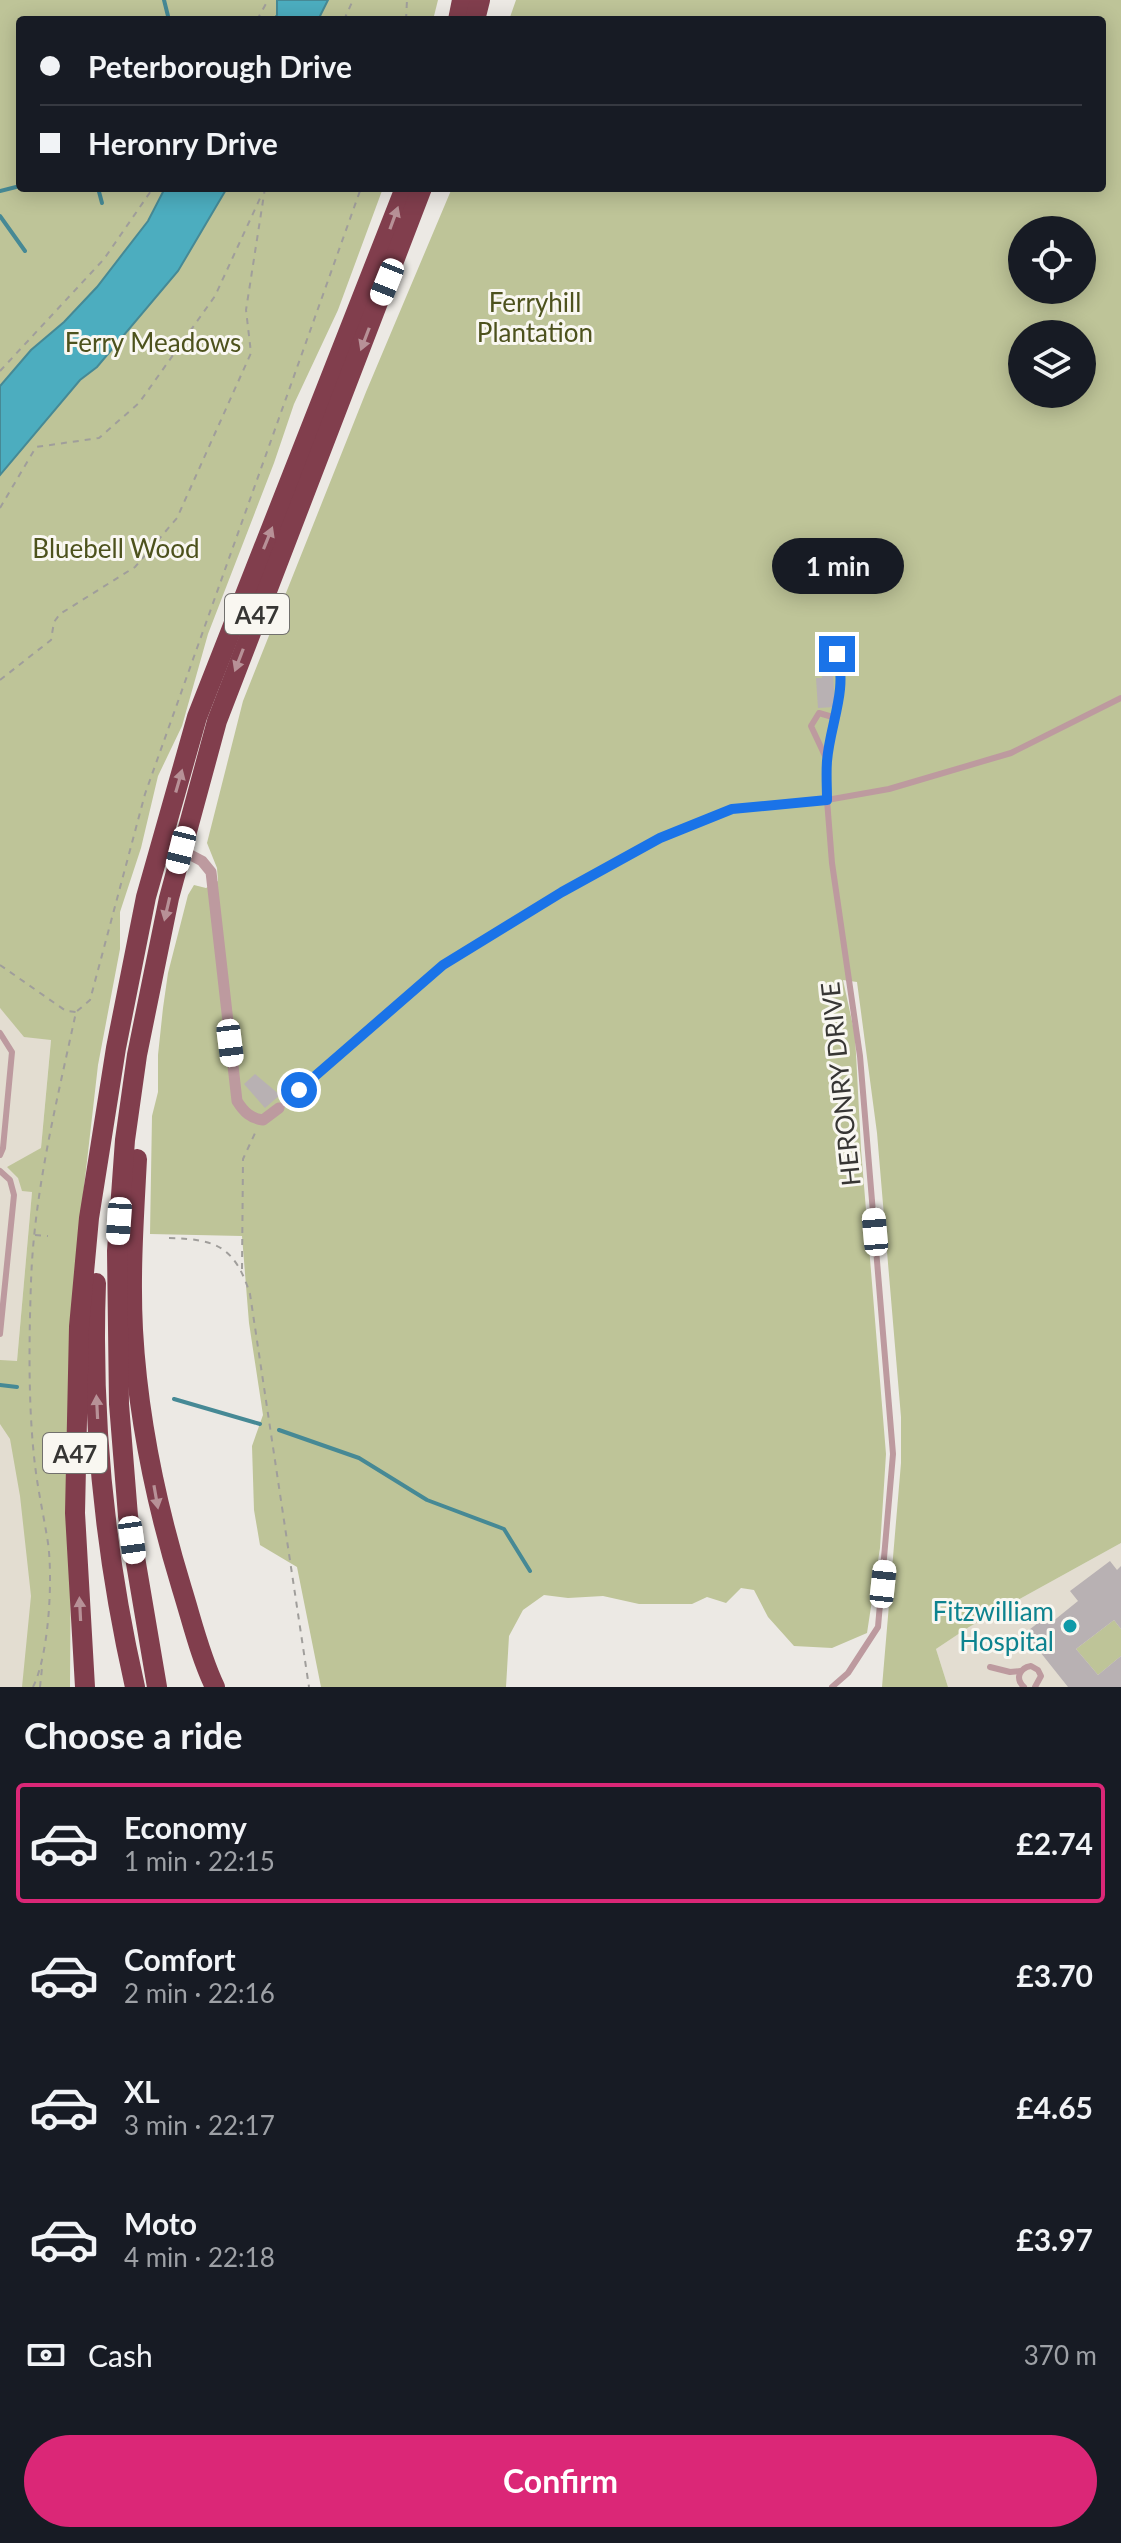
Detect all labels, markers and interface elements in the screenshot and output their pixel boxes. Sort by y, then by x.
text: Peterborough Drive [88,48,352,84]
text: Heronry Drive [88,125,278,161]
one-way arrow [389,206,401,230]
map controls [1008,216,1096,408]
button: locate [1008,216,1096,304]
car [367,255,407,309]
park label: Ferryhill Plantation [477,286,593,348]
button: layers [1008,320,1096,408]
park label: Ferry Meadows [65,326,241,358]
one-way arrow [358,327,371,351]
one-way arrow [262,526,275,550]
park label: Bluebell Wood [32,532,200,564]
callout: 1 min [771,538,903,594]
text: 1 min [806,550,870,582]
road number: A47 [225,594,289,634]
route end [819,636,855,672]
one-way arrow [232,648,245,672]
one-way arrow [173,769,185,794]
car [164,824,198,876]
one-way arrow [160,897,173,922]
street label: HERONRY DRIVE [813,980,867,1188]
car [215,1018,245,1068]
route start [281,1072,317,1108]
car [105,1196,133,1246]
car [861,1207,889,1257]
one-way arrow [90,1394,103,1419]
road number: A47 [43,1433,107,1473]
one-way arrow [150,1484,162,1509]
car [117,1515,147,1565]
car [869,1559,897,1609]
place label: Fitzwilliam Hospital [933,1595,1054,1657]
one-way arrow [73,1596,86,1621]
marker: Fitzwilliam Hospital [1061,1617,1079,1635]
text: Choose a ride [24,1713,243,1757]
icon: car [28,1807,100,1879]
text: Economy [124,1809,247,1845]
text: £2.74 [1016,1825,1093,1861]
text: 1 min · 22:15 [124,1845,275,1877]
icon: car [28,1939,100,2011]
text: Comfort [124,1941,236,1977]
text: £3.70 [1016,1957,1093,1993]
text: 2 min · 22:16 [124,1977,275,2009]
icon: car [28,2071,100,2143]
text: XL [124,2073,160,2109]
text: £4.65 [1016,2089,1093,2125]
text: 3 min · 22:17 [124,2109,275,2141]
icon: car [28,2203,100,2275]
text: Moto [124,2205,197,2241]
text: £3.97 [1016,2221,1093,2257]
text: 4 min · 22:18 [124,2241,275,2273]
icon: cash [24,2333,68,2377]
text: Cash [88,2337,153,2373]
text: 370 m [1024,2339,1097,2371]
button: Confirm [24,2435,1097,2527]

